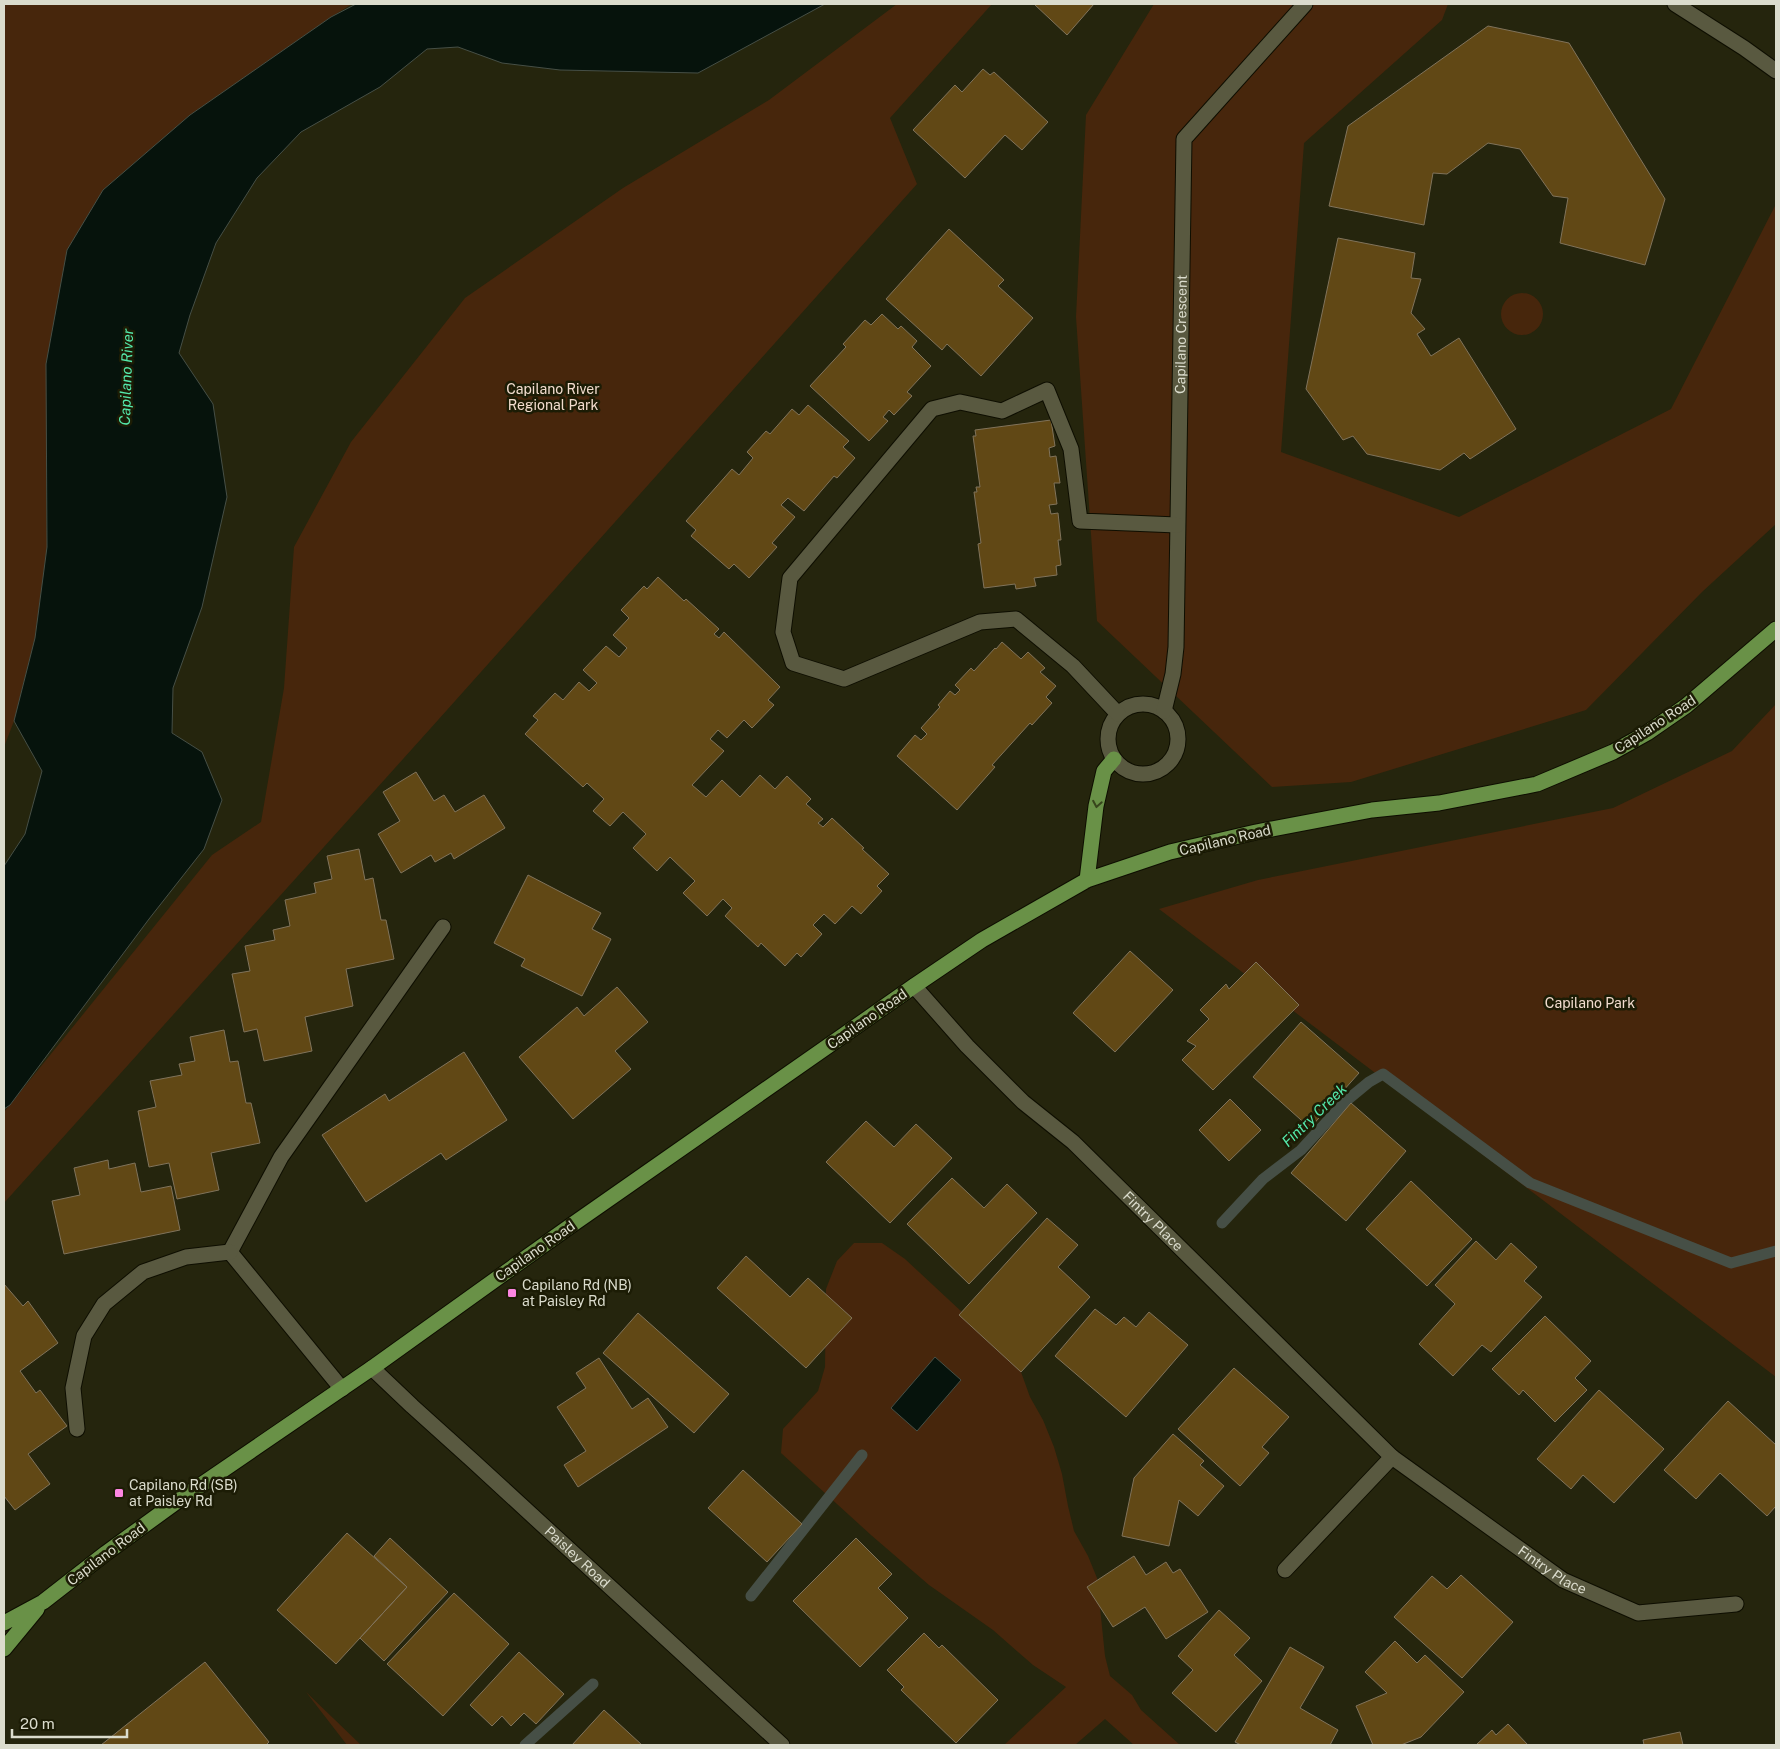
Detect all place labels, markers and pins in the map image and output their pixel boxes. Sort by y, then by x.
place label: Capilano Rd (NB) at Paisley Rd [522,1277,632,1309]
marker: Capilano Rd (NB) at Paisley Rd [506,1287,518,1299]
place label: Capilano Rd (SB) at Paisley Rd [129,1477,238,1509]
marker: Capilano Rd (SB) at Paisley Rd [113,1487,125,1499]

